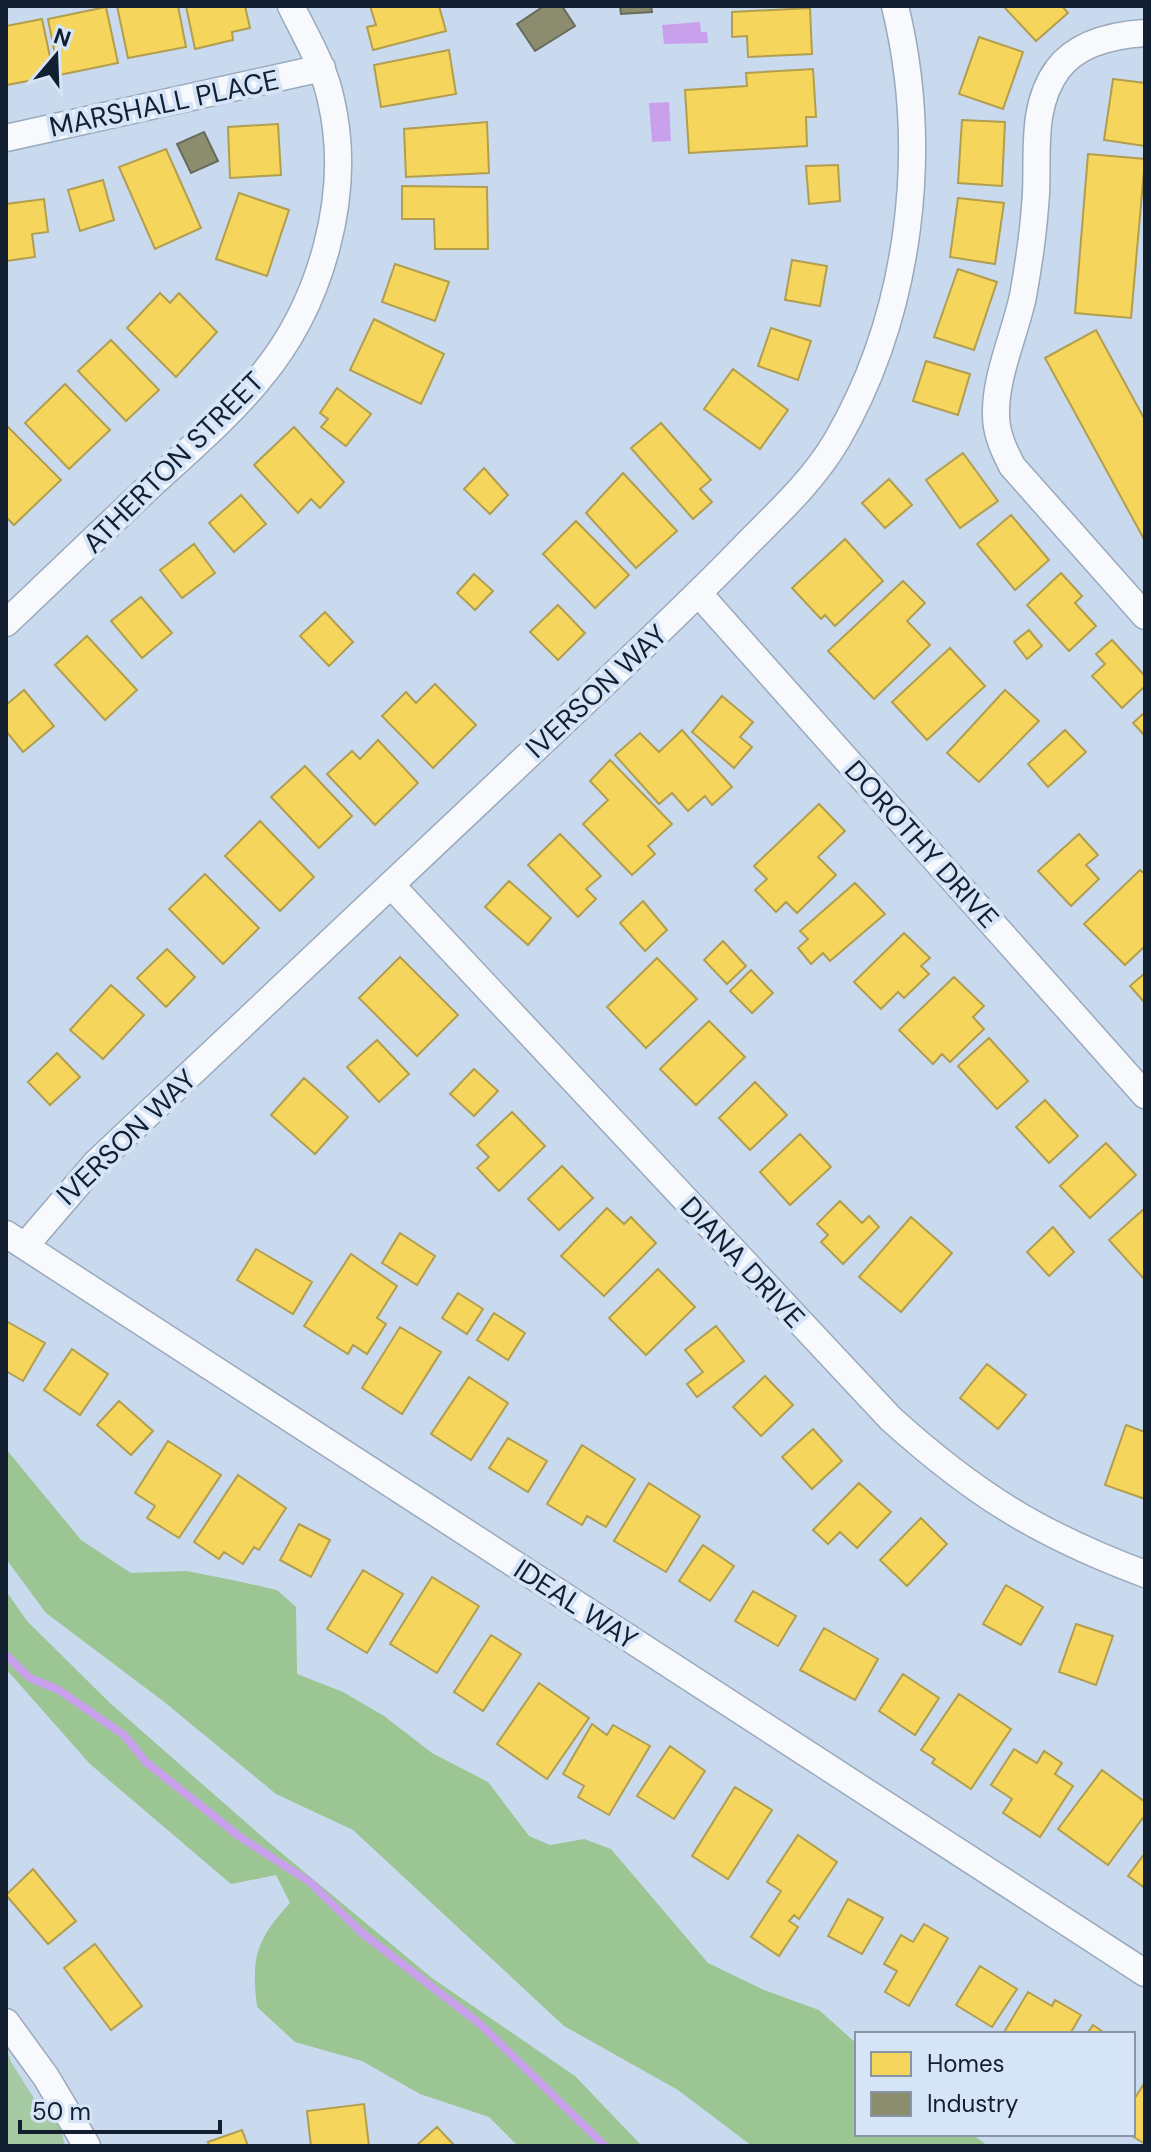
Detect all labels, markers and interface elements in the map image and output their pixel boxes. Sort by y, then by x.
north arrow [16,16,96,96]
text: N [50,21,75,54]
street label: MARSHALL PLACE [46,61,282,146]
street label: ATHERTON STREET [75,364,272,561]
street label: IVERSON WAY [518,616,675,766]
street label: DOROTHY DRIVE [836,753,1007,936]
street label: IVERSON WAY [49,1061,204,1213]
street label: DIANA DRIVE [672,1189,813,1336]
street label: IDEAL WAY [507,1551,645,1658]
legend [855,2032,1135,2136]
text: Homes [927,2048,1005,2079]
scale bar [20,2084,220,2134]
text: Industry [927,2088,1018,2119]
text: 50 m [32,2096,91,2127]

